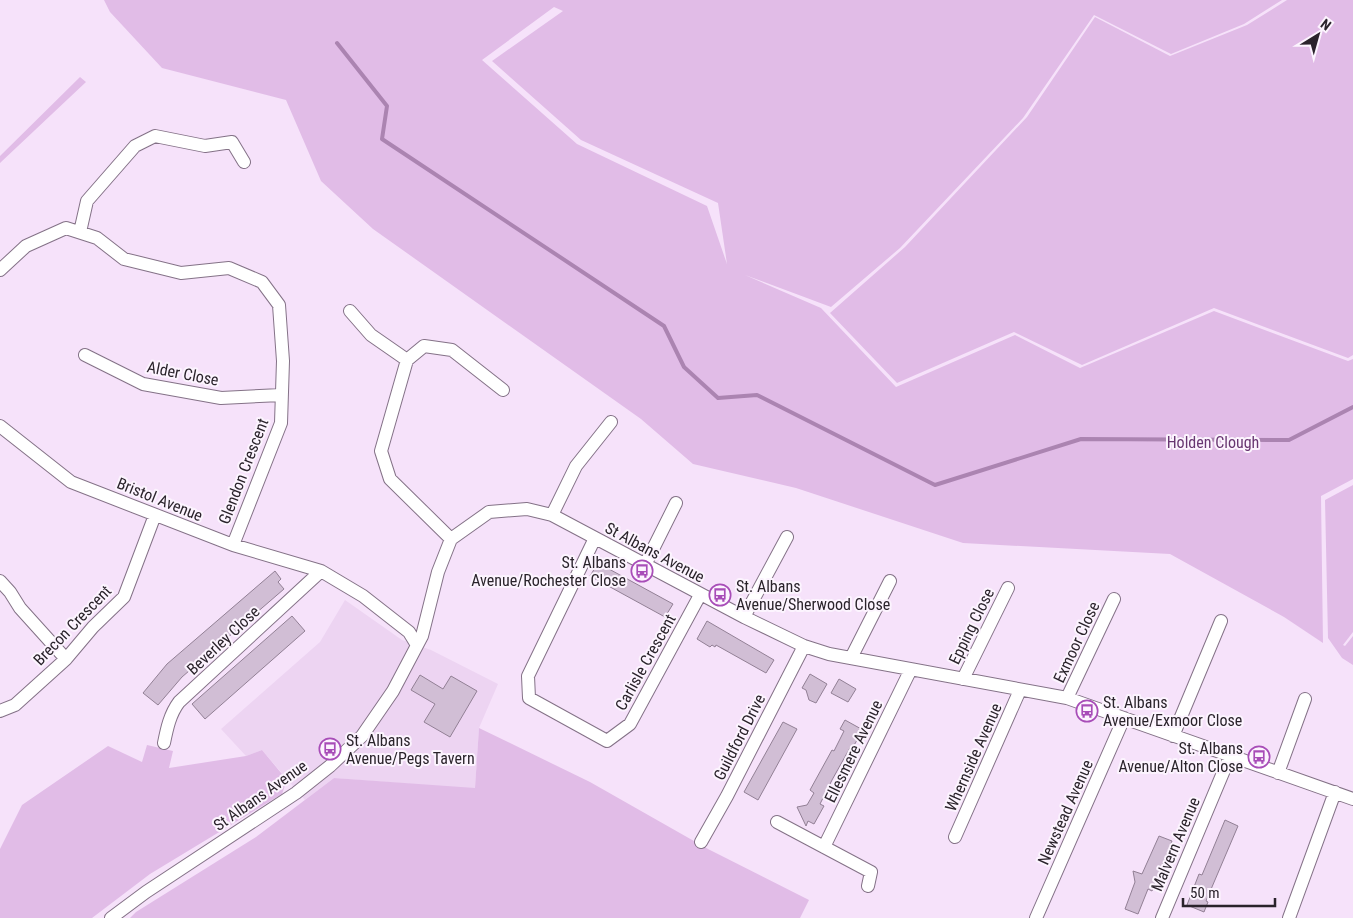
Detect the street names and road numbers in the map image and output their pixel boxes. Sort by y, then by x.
street label: Alder Close [146,357,220,390]
street label: Glendon Crescent [215,415,272,527]
street label: Bristol Avenue [114,474,205,525]
street label: St Albans Avenue [602,518,708,587]
street label: Brecon Crescent [29,581,115,669]
street label: Epping Close [945,585,998,667]
street label: Exmoor Close [1049,599,1103,686]
street label: Beverley Close [183,602,264,679]
street label: Carlisle Crescent [611,611,680,714]
street label: Guildford Drive [710,691,769,783]
street label: Ellesmere Avenue [820,697,886,806]
street label: Whernside Avenue [941,700,1006,814]
street label: St Albans Avenue [210,756,311,835]
street label: Newstead Avenue [1034,757,1097,868]
street label: Malvern Avenue [1147,794,1204,894]

